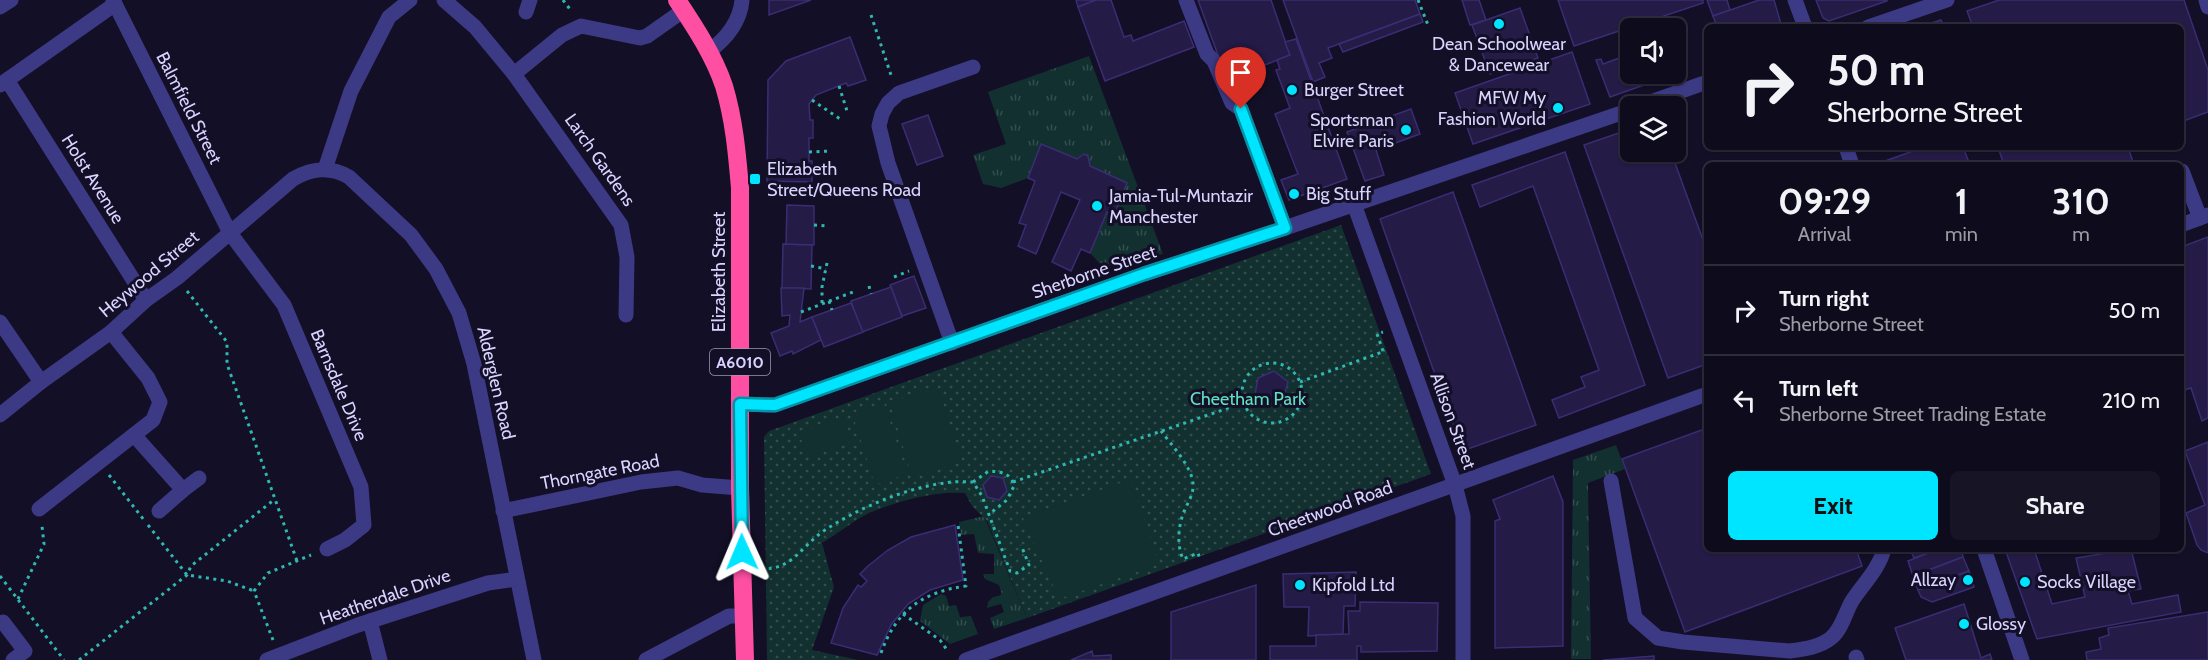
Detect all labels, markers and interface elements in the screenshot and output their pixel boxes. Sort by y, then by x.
marker: Dean Schoolwear & Dancewear [1492,17,1506,31]
map controls [1620,18,1686,162]
button: sound [1620,18,1686,84]
place label: Dean Schoolwear & Dancewear [1432,33,1566,76]
text: 50 m [1827,44,1925,96]
pin [1215,47,1266,109]
street label: Balmfield Street [151,48,227,168]
icon: right [1728,48,1806,126]
icon: arrive [1224,56,1257,89]
place label: Burger Street [1304,79,1404,101]
marker: Burger Street [1285,83,1299,97]
place label: MFW My Fashion World [1438,87,1546,130]
button: layers [1620,96,1686,162]
text: Sherborne Street [1827,96,2022,129]
marker: MFW My Fashion World [1551,101,1565,115]
street label: Larch Gardens [560,109,640,211]
place label: Sportsman Elvire Paris [1310,109,1394,152]
marker: Sportsman Elvire Paris [1399,123,1413,137]
street label: Holst Avenue [57,130,129,228]
place label: Elizabeth Street/Queens Road [767,158,921,201]
marker: Elizabeth Street/Queens Road [748,172,762,186]
text: 09:29 [1778,179,1871,223]
text: 1 [1955,179,1968,223]
text: 310 [2052,179,2110,223]
place label: Big Stuff [1306,183,1371,205]
place label: Jamia-Tul-Muntazir Manchester [1108,185,1253,228]
marker: Big Stuff [1287,187,1301,201]
marker: Jamia-Tul-Muntazir Manchester [1090,199,1104,213]
street label: Elizabeth Street [708,212,730,332]
text: Arrival [1798,222,1851,246]
text: min [1945,222,1978,246]
text: m [2072,222,2090,246]
street label: Heywood Street [95,226,203,322]
street label: Sherborne Street [1029,240,1159,304]
text: Turn right [1779,285,1869,312]
icon: right [1728,294,1761,327]
text: 50 m [2108,297,2160,324]
text: Sherborne Street [1779,312,1924,336]
street label: Alderglen Road [472,324,520,442]
street label: Barnsdale Drive [306,326,372,444]
road number: A6010 [710,349,770,375]
street label: Allison Street [1425,370,1481,472]
text: Turn left [1779,375,1858,402]
icon: left [1728,384,1761,417]
text: 210 m [2102,387,2160,414]
park label: Cheetham Park [1190,388,1307,410]
text: Sherborne Street Trading Estate [1779,402,2046,426]
street label: Thorngate Road [539,450,661,494]
button: Exit [1728,471,1938,540]
button: Share [1950,471,2160,540]
street label: Cheetwood Road [1265,476,1395,542]
position arrow [710,520,774,584]
street label: Heatherdale Drive [317,564,453,630]
place label: Allzay [1911,569,1956,591]
place label: Socks Village [2037,571,2136,593]
marker: Allzay [1961,573,1975,587]
place label: Kipfold Ltd [1312,574,1395,596]
marker: Socks Village [2018,575,2032,589]
marker: Kipfold Ltd [1293,578,1307,592]
place label: Glossy [1976,613,2026,635]
marker: Glossy [1957,617,1971,631]

